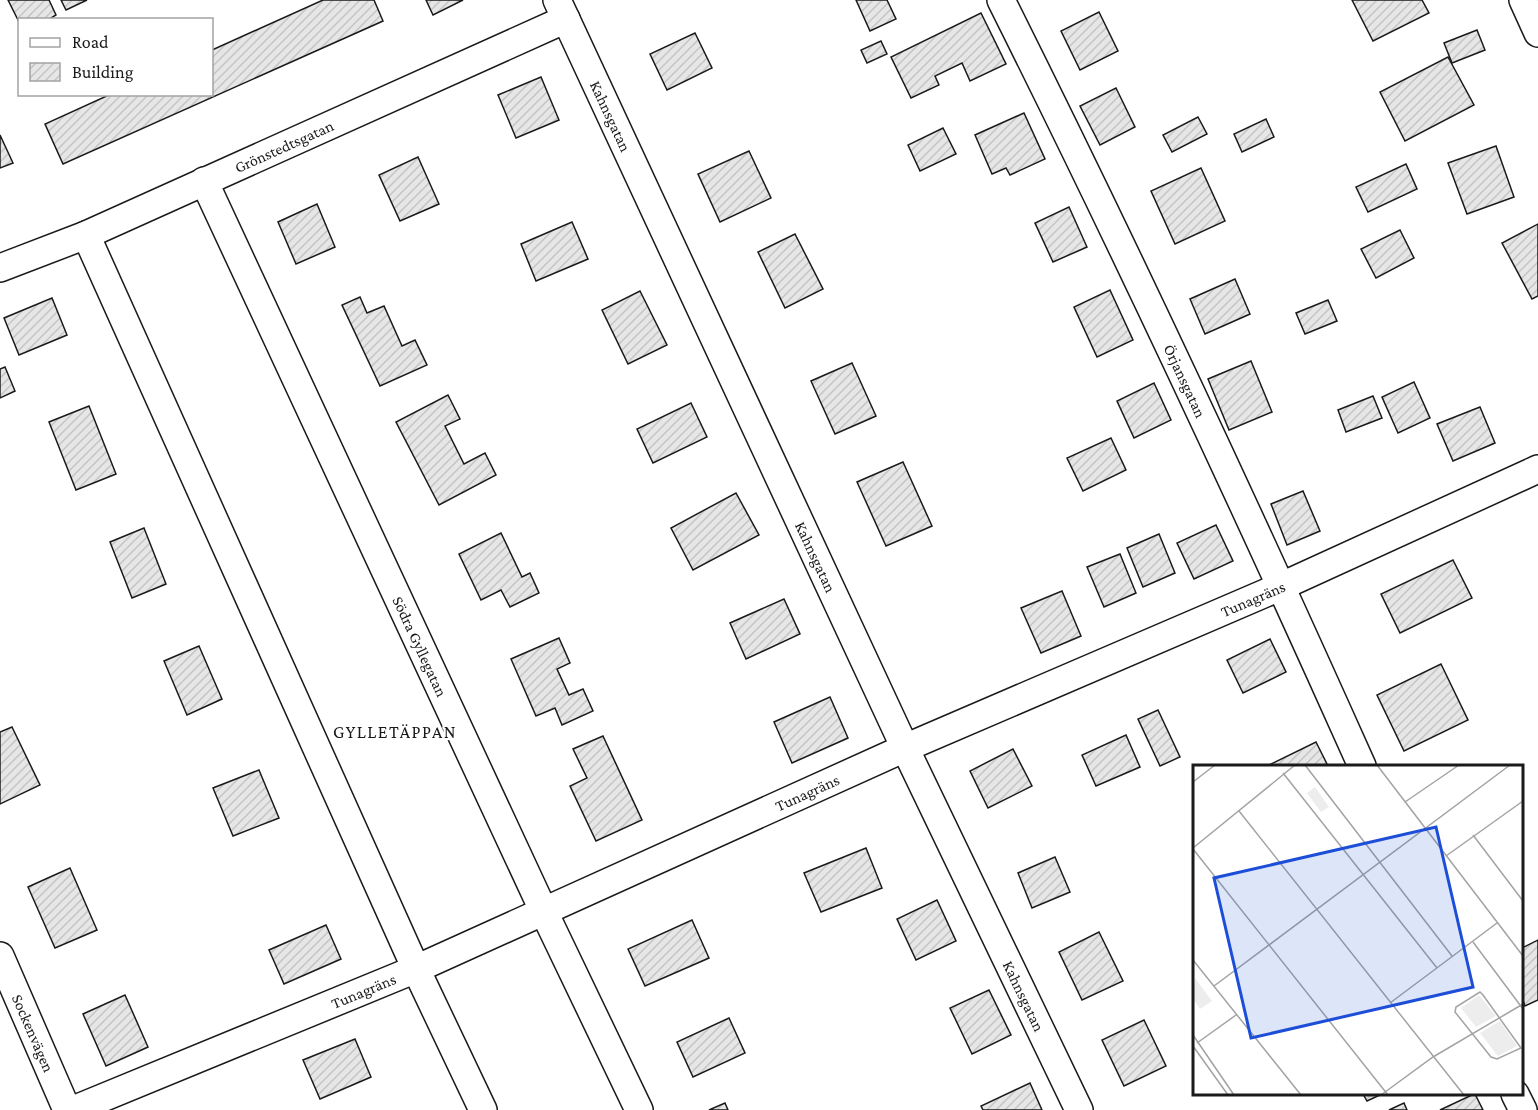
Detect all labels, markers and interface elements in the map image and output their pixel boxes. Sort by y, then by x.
legend [18,18,213,96]
text: Road [72,32,109,52]
text: Building [72,62,134,82]
street label: Kahnsgatan [587,78,634,155]
street label: Grönstedtsgatan [232,117,336,176]
street label: Örjansgatan [1160,342,1210,421]
street label: Kahnsgatan [792,519,839,595]
street label: Tunagräns [1218,578,1288,620]
street label: Södra Gyllegatan [389,594,451,700]
district label: GYLLETÄPPAN [333,722,457,742]
inset map [1193,765,1523,1095]
street label: Tunagräns [773,771,842,815]
street label: Kahnsgatan [1000,958,1048,1034]
street label: Tunagräns [329,970,399,1012]
street label: Sockenvägen [9,992,58,1075]

